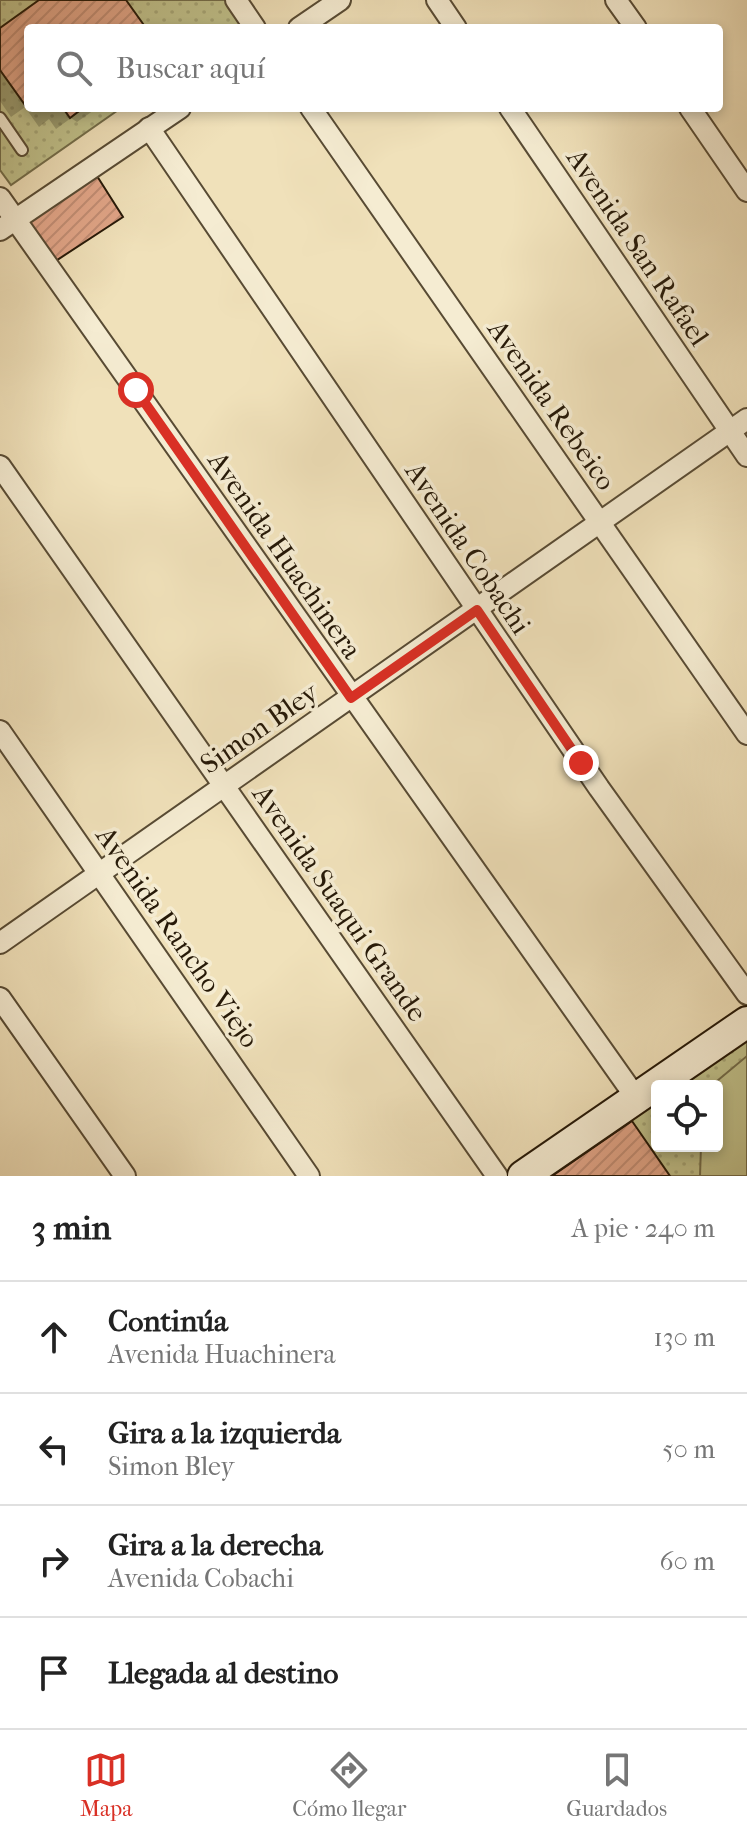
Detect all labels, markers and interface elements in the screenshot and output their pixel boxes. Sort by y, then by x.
search box [24,24,723,112]
icon: search [52,46,96,90]
text: Buscar aquí [116,51,265,86]
street label: Avenida San Rafael [559,141,716,352]
street label: Avenida Rebeico [480,313,623,497]
route start [118,372,154,408]
street label: Avenida Huachinera [201,444,369,666]
street label: Avenida Cobachi [398,455,538,640]
street label: Simon Bley [194,675,325,781]
route end [563,745,599,781]
street label: Avenida Suaqui Grande [245,778,434,1028]
street label: Avenida Rancho Viejo [89,819,267,1054]
map controls [651,1080,723,1152]
button: locate [651,1080,723,1152]
text: 3 min [32,1208,111,1248]
text: A pie · 240 m [572,1213,715,1244]
text: Continúa [108,1304,228,1339]
icon: ahead [32,1315,76,1359]
text: 130 m [654,1322,715,1353]
text: Avenida Huachinera [108,1339,336,1370]
text: Gira a la izquierda [108,1416,341,1451]
icon: left [32,1427,76,1471]
text: 50 m [662,1434,715,1465]
text: Simon Bley [108,1451,234,1482]
text: Gira a la derecha [108,1528,323,1563]
icon: right [32,1539,76,1583]
text: 60 m [659,1546,715,1577]
text: Avenida Cobachi [108,1563,294,1594]
icon: arrive [32,1651,76,1695]
text: Llegada al destino [108,1656,338,1691]
tab: Mapa [80,1748,132,1822]
tab: Cómo llegar [292,1748,406,1822]
tab: Guardados [566,1748,667,1822]

